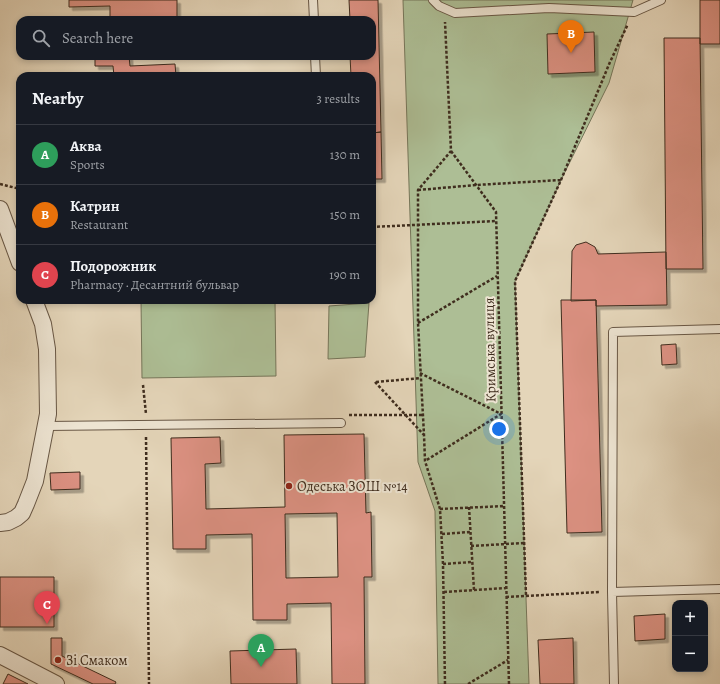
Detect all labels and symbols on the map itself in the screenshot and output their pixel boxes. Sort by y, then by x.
pin: B [558,20,584,53]
street label: Кримська вулиця [480,297,500,403]
your location [489,419,509,439]
place label: Одеська ЗОШ №14 [297,477,408,496]
marker: Одеська ЗОШ №14 [284,481,294,491]
pin: C [34,591,60,624]
pin: A [248,634,274,667]
place label: Зі Смаком [66,651,128,670]
marker: Зі Смаком [53,655,63,665]

